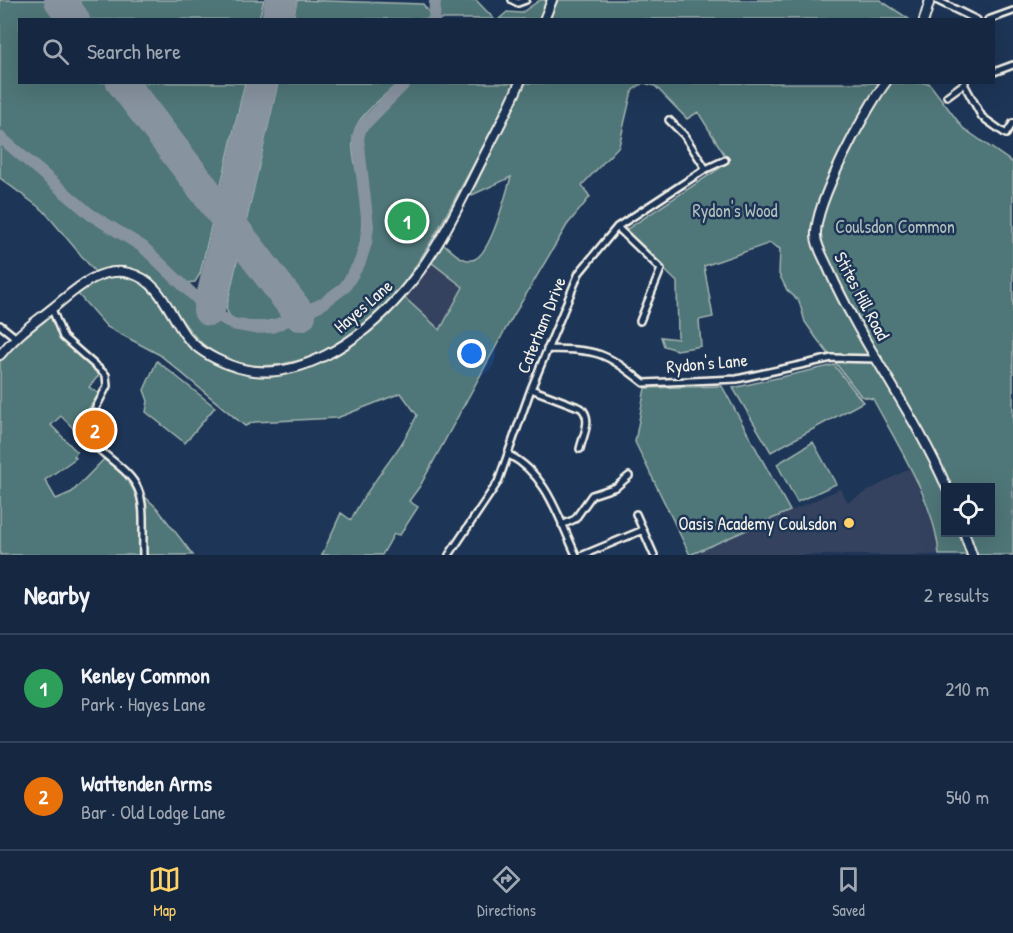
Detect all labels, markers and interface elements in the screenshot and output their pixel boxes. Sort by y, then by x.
search box [18,18,995,84]
icon: search [39,35,72,68]
text: Search here [87,36,181,66]
pin: 1 [388,198,426,244]
park label: Rydon's Wood [693,198,777,223]
park label: Coulsdon Common [835,214,955,239]
street label: Stites Hill Road [828,247,896,345]
street label: Hayes Lane [328,273,398,339]
street label: Caterham Drive [510,273,572,377]
your location [457,339,486,368]
street label: Rydon's Lane [665,347,749,379]
pin: 2 [76,408,115,452]
map controls [941,483,995,537]
button: locate [941,483,995,537]
place label: Oasis Academy Coulsdon [678,511,837,536]
marker: Oasis Academy Coulsdon [842,516,856,530]
text: Nearby [24,577,90,612]
text: 2 results [924,581,989,608]
text: Kenley Common [81,660,210,690]
text: 1 [40,675,47,702]
text: 210 m [945,675,989,702]
text: Park · Hayes Lane [81,690,206,717]
text: Wattenden Arms [81,768,212,798]
text: 2 [39,783,48,810]
text: 540 m [946,783,989,810]
text: Bar · Old Lodge Lane [81,798,226,825]
tab: Map [148,863,181,921]
tab: Directions [477,863,536,921]
tab: Saved [832,863,865,921]

